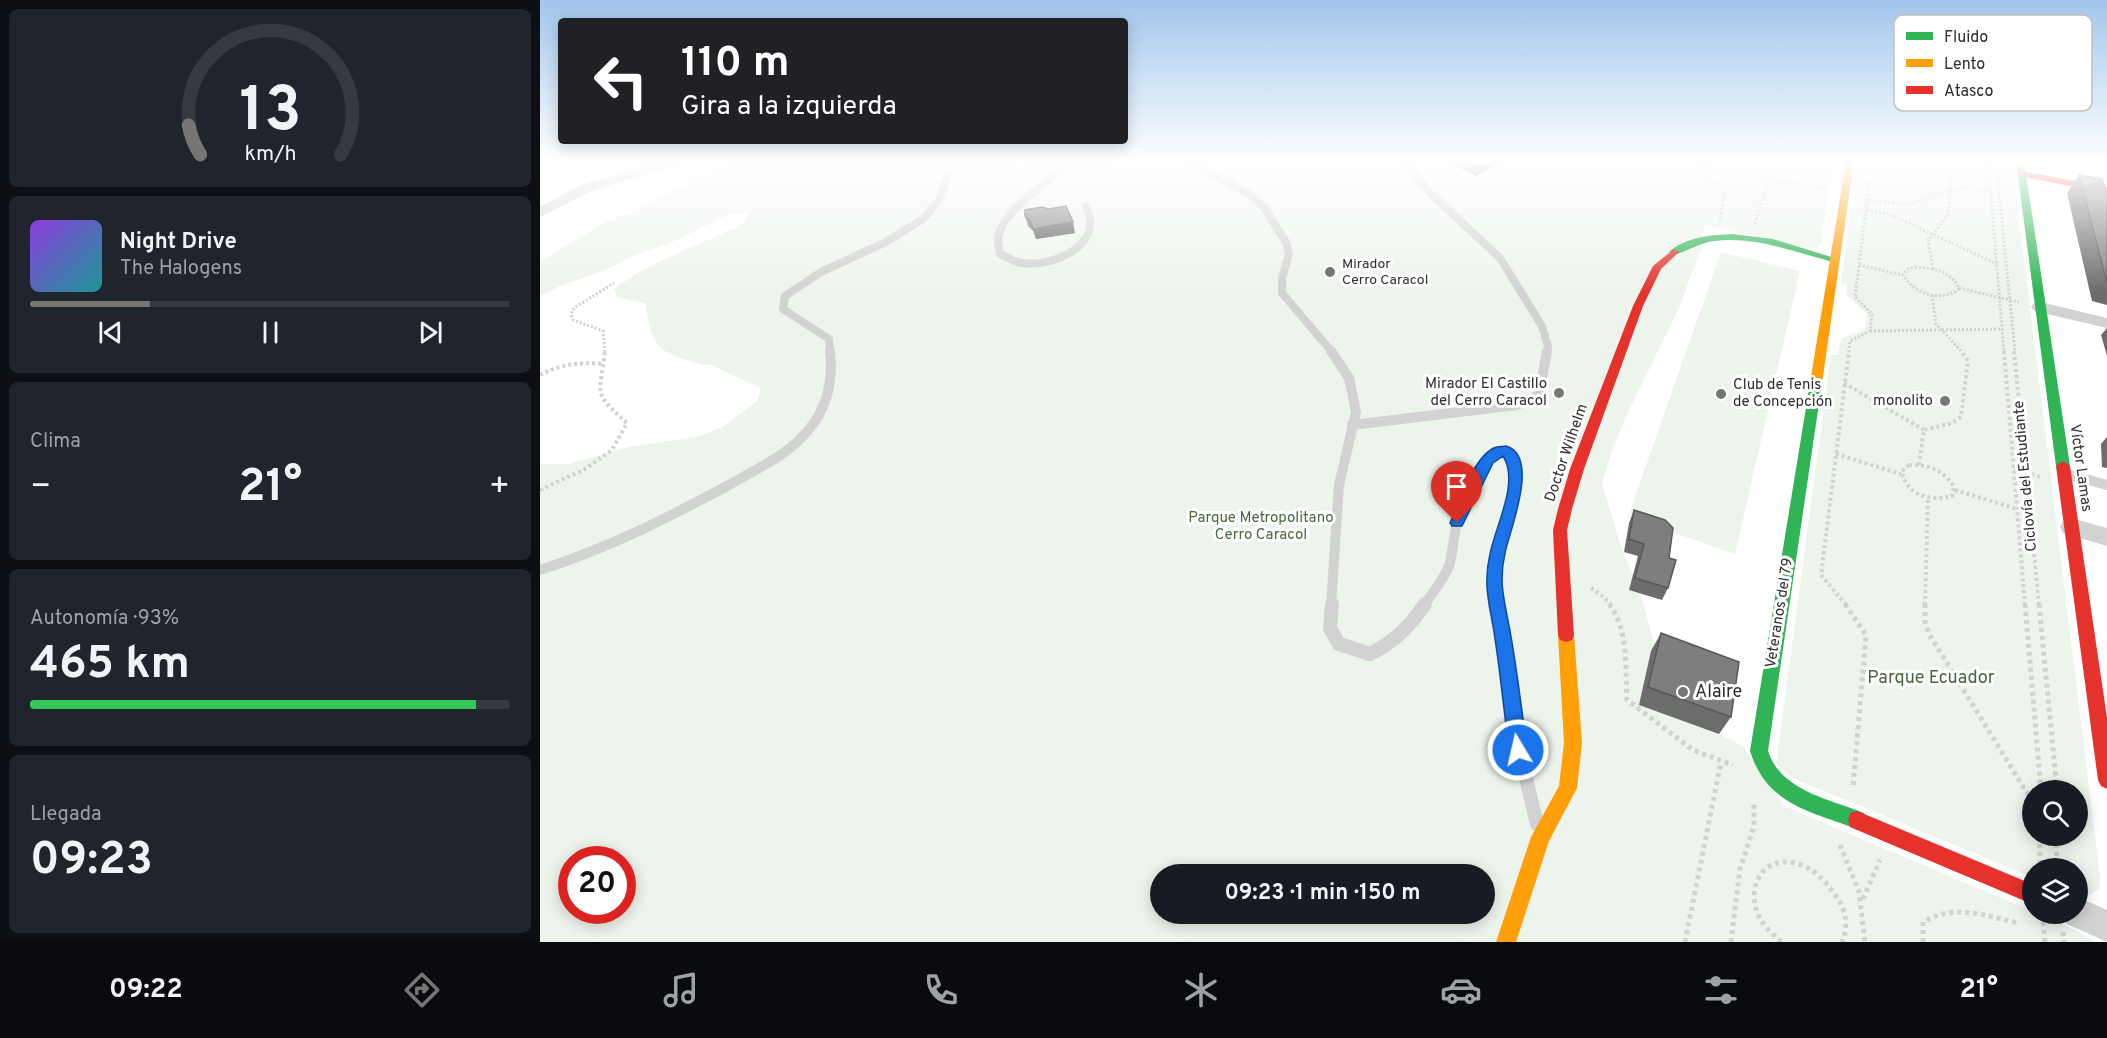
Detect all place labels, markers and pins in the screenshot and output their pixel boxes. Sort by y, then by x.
place label: Mirador Cerro Caracol [1342,256,1428,289]
marker: Mirador Cerro Caracol [1323,265,1337,279]
place label: Mirador El Castillo del Cerro Caracol [1425,375,1547,411]
place label: Club de Tenis de Concepción [1733,376,1832,412]
marker: Mirador El Castillo del Cerro Caracol [1552,386,1566,400]
marker: Club de Tenis de Concepción [1714,387,1728,401]
place label: monolito [1873,392,1933,411]
marker: monolito [1938,394,1952,408]
pin [1431,461,1482,523]
place label: Alaire [1695,681,1742,704]
marker: Alaire [1676,685,1690,699]

